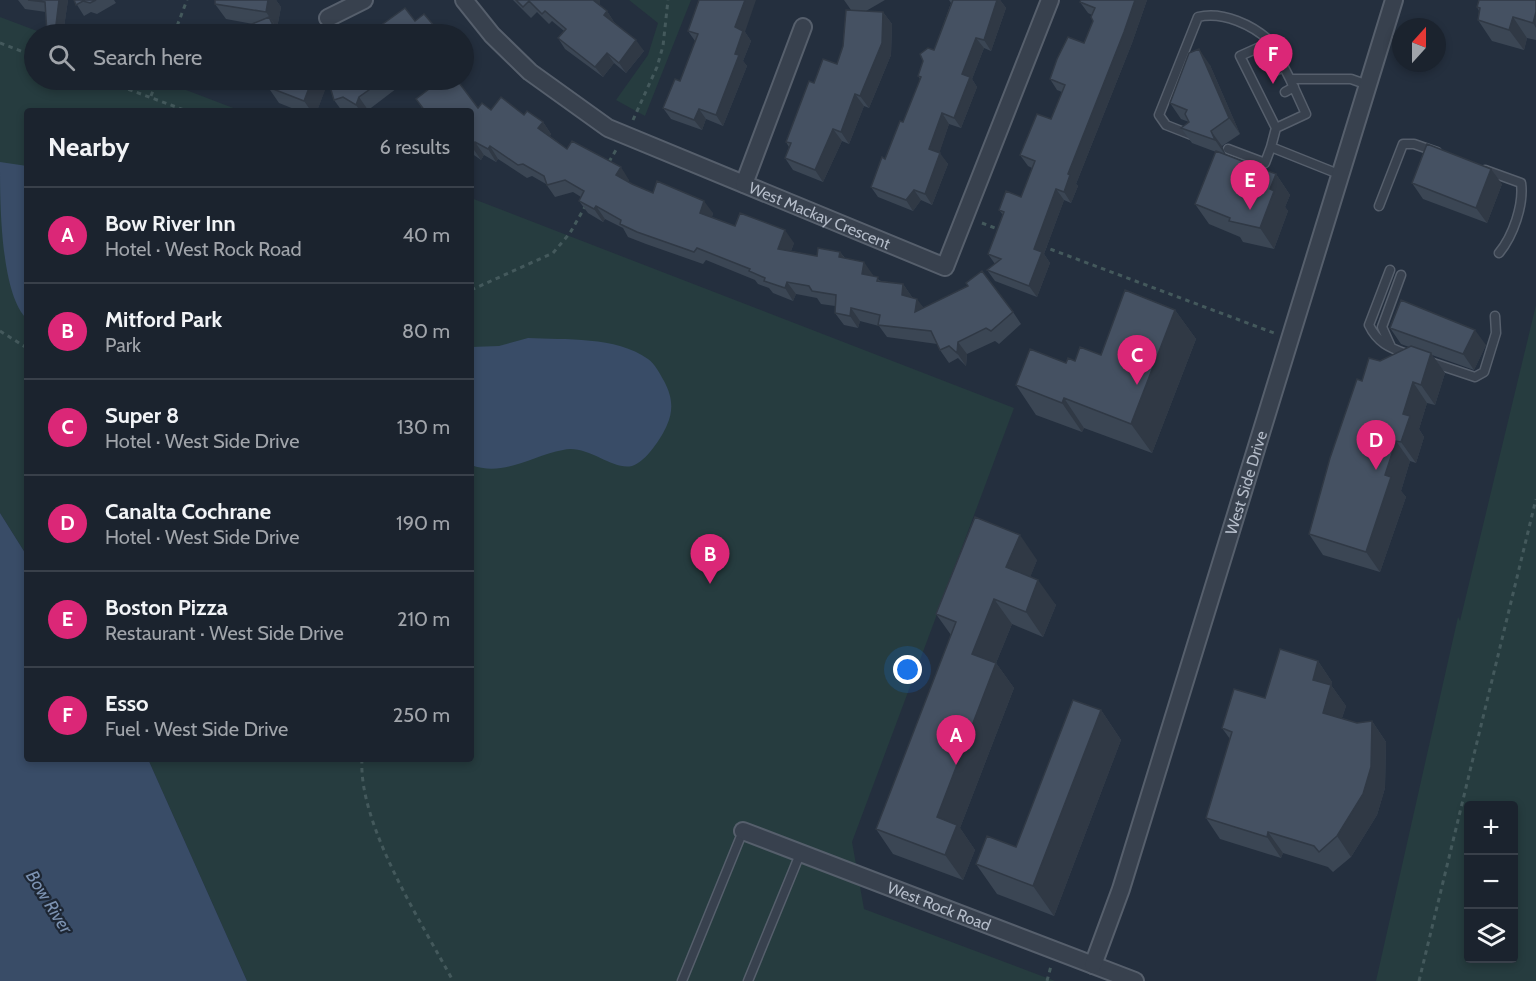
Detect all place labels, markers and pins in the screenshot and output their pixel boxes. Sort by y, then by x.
pin: F [1254,34,1292,84]
pin: E [1230,160,1270,210]
pin: C [1118,336,1156,385]
pin: D [1356,420,1396,470]
pin: B [690,534,730,584]
pin: A [936,716,976,765]

